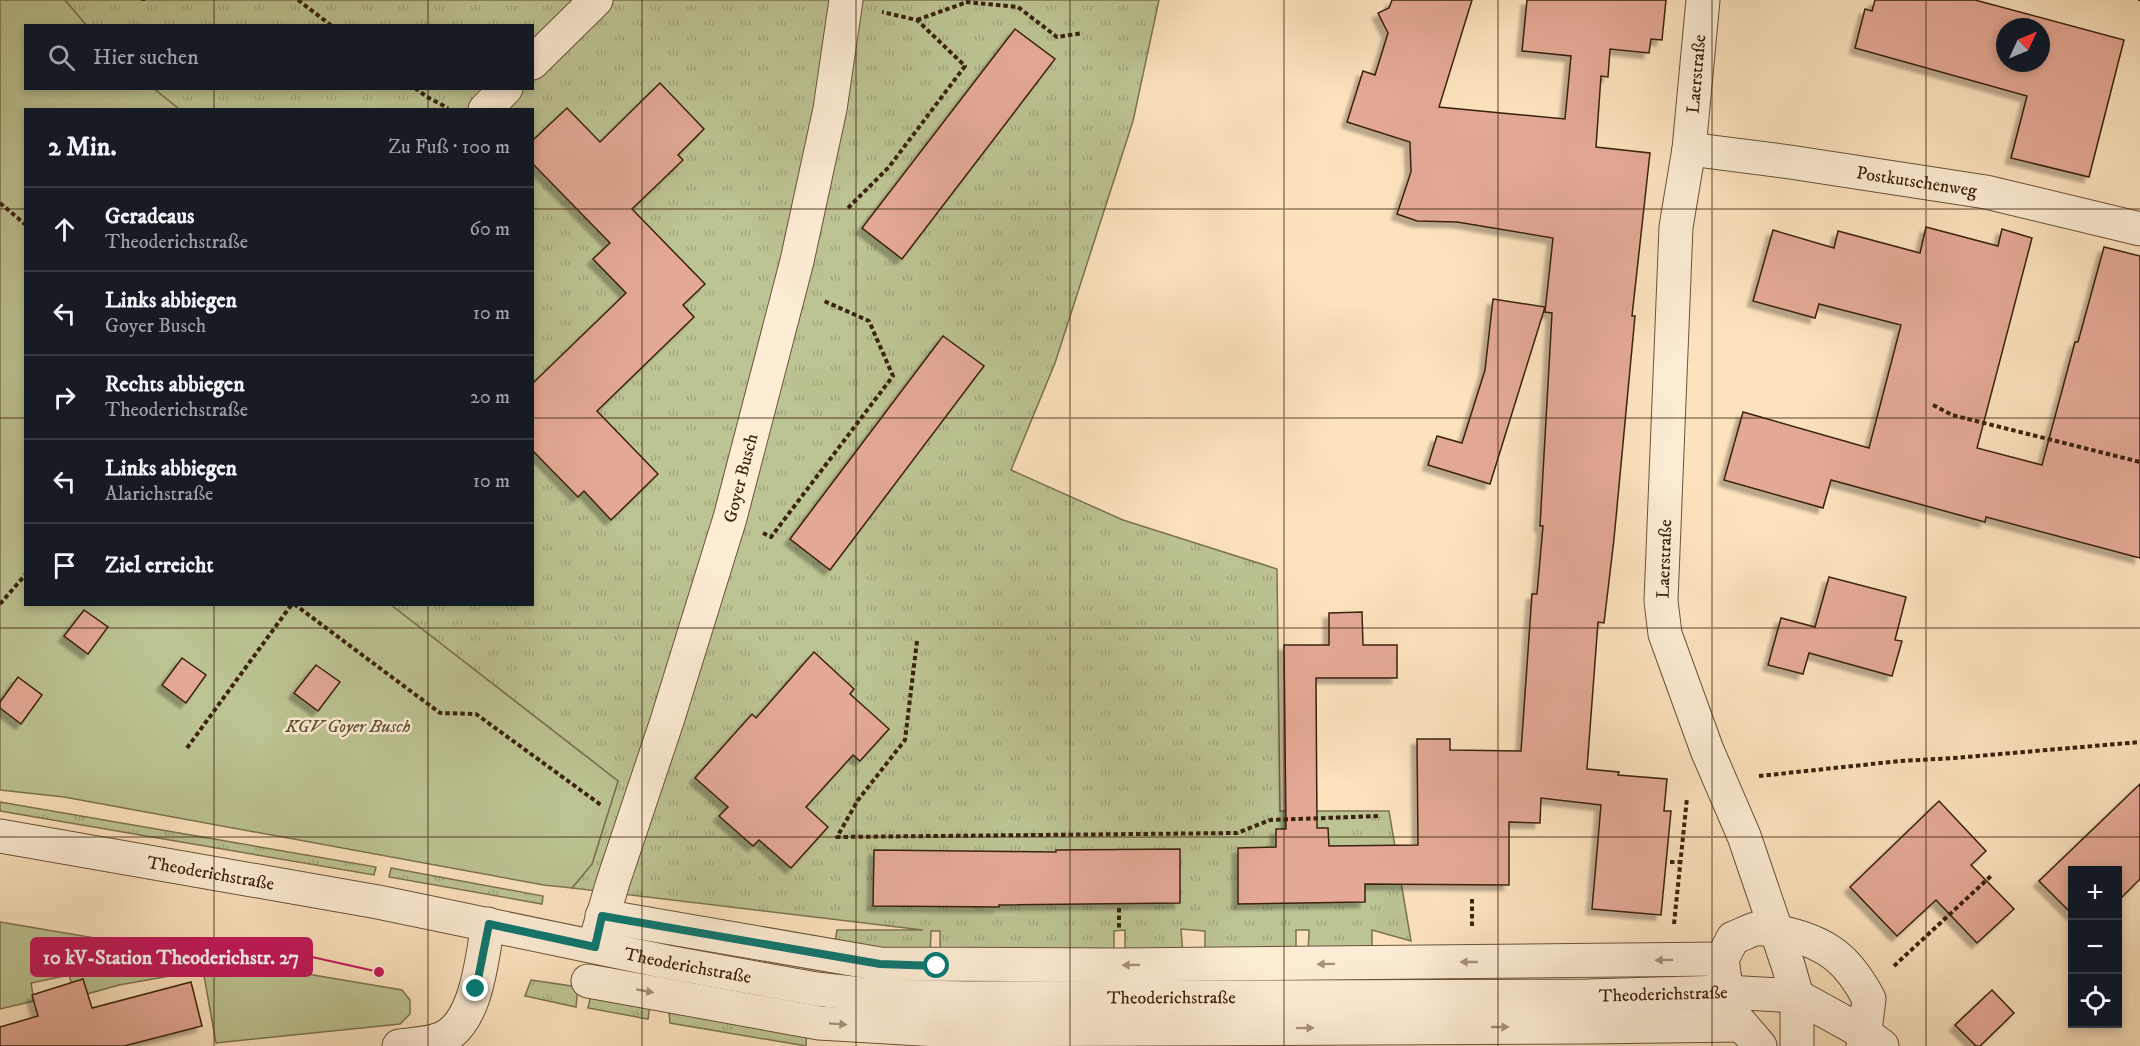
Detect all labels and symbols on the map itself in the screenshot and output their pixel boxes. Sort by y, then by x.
north arrow [1996,18,2050,72]
street label: Laerstraße [1683,34,1711,115]
street label: Postkutschenweg [1855,162,1979,202]
street label: Goyer Busch [719,431,764,525]
street label: Laerstraße [1653,519,1677,599]
park label: KGV Goyer Busch [284,716,411,738]
street label: Theoderichstraße [145,852,276,896]
callout: 10 kV-Station Theoderichstr. 27 [31,938,312,976]
street label: Theoderichstraße [622,943,753,989]
text: 10 kV-Station Theoderichstr. 27 [43,946,299,971]
route start [923,952,949,978]
one-way arrow [1654,955,1673,965]
one-way arrow [1459,957,1478,967]
one-way arrow [1316,959,1335,968]
one-way arrow [1121,960,1140,970]
route end [462,975,488,1001]
street label: Theoderichstraße [1599,982,1728,1008]
one-way arrow [636,987,655,996]
street label: Theoderichstraße [1107,987,1236,1010]
one-way arrow [828,1019,847,1028]
one-way arrow [1491,1022,1510,1032]
one-way arrow [1296,1023,1315,1033]

